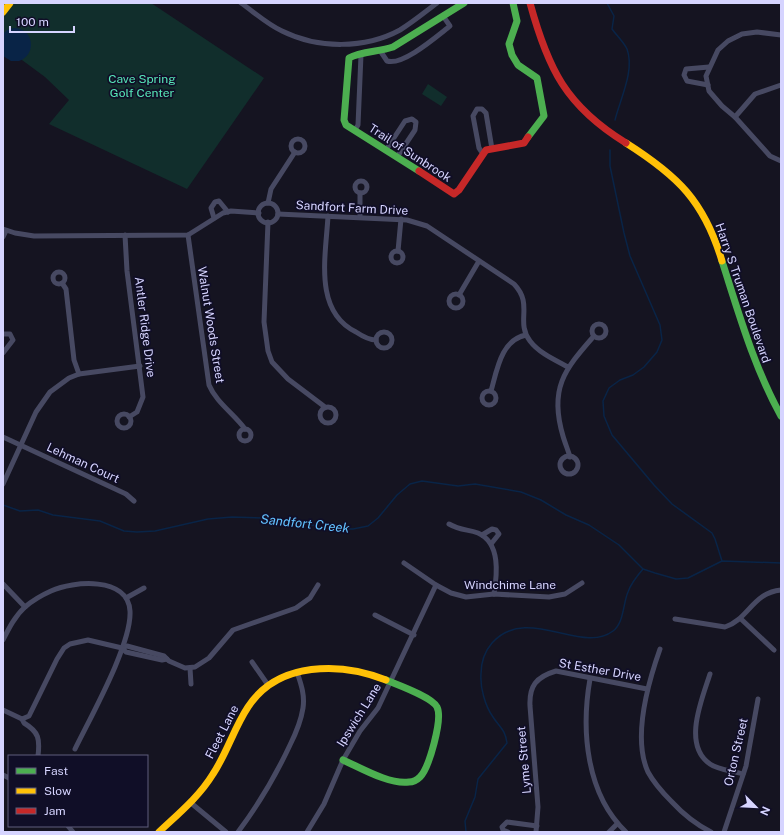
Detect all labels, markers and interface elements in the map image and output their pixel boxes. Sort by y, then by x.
scale bar [10,8,74,34]
text: 100 m [16,15,49,29]
park label: Cave Spring Golf Center [108,72,176,100]
street label: Trail of Sunbrook [366,121,454,185]
street label: Sandfort Farm Drive [295,198,409,218]
street label: Harry S Truman Boulevard [712,221,774,365]
street label: Walnut Woods Street [195,266,227,385]
street label: Antler Ridge Drive [132,276,158,378]
street label: Lehman Court [44,440,122,486]
water label: Sandfort Creek [260,511,350,536]
street label: Windchime Lane [464,578,556,592]
street label: St Esther Drive [558,656,642,684]
street label: Ipswich Lane [334,680,384,749]
street label: Fleet Lane [202,703,242,761]
street label: Orton Street [721,716,751,787]
street label: Lyme Street [514,725,534,794]
legend [8,755,148,827]
text: Fast [44,764,69,778]
text: Slow [44,784,72,798]
north arrow [736,787,776,827]
text: Jam [44,804,66,818]
text: N [758,805,772,817]

